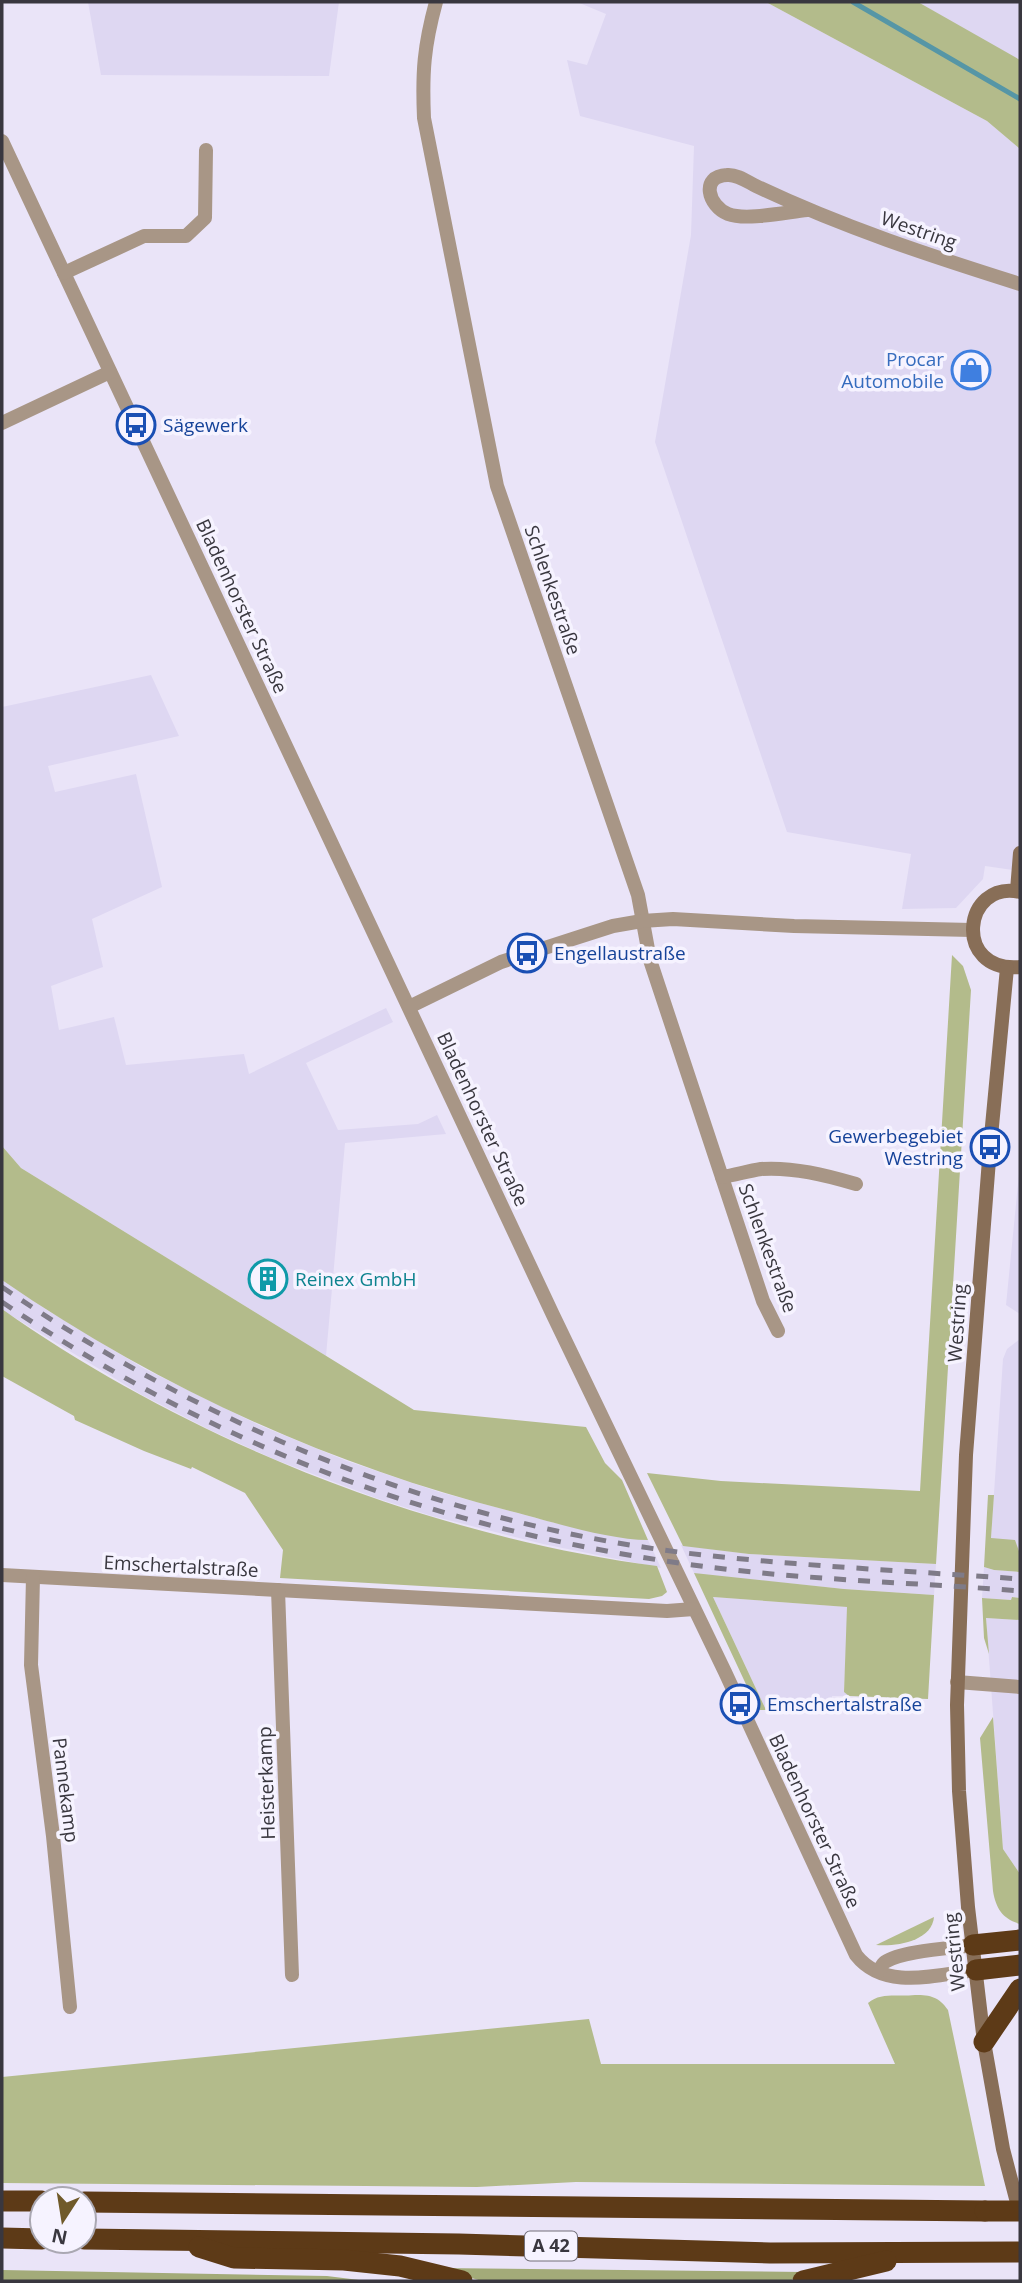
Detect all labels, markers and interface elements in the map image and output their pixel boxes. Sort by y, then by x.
street label: Westring [878,205,960,255]
place label: Procar Automobile [841,346,944,394]
shop icon: Procar Automobile [950,349,992,391]
bus stop icon: Sägewerk [115,404,157,446]
place label: Sägewerk [163,412,248,438]
street label: Bladenhorster Straße [190,515,294,697]
street label: Schlenkestraße [519,522,587,658]
bus stop icon: Engellaustraße [506,932,548,974]
place label: Engellaustraße [554,940,686,966]
street label: Bladenhorster Straße [431,1028,535,1210]
place label: Gewerbegebiet Westring [828,1123,963,1171]
bus stop icon: Gewerbegebiet Westring [969,1126,1011,1168]
street label: Schlenkestraße [733,1180,803,1316]
building icon: Reinex GmbH [247,1258,289,1300]
place label: Reinex GmbH [295,1266,416,1292]
street label: Westring [941,1283,973,1363]
street label: Emschertalstraße [103,1549,259,1583]
bus stop icon: Emschertalstraße [719,1683,761,1725]
place label: Emschertalstraße [767,1691,922,1717]
street label: Heisterkamp [251,1726,281,1840]
street label: Bladenhorster Straße [763,1730,867,1912]
street label: Pannekamp [47,1736,85,1844]
street label: Westring [937,1912,971,1992]
north arrow [28,2185,98,2255]
text: N [49,2222,70,2251]
road number: A 42 [525,2232,577,2260]

